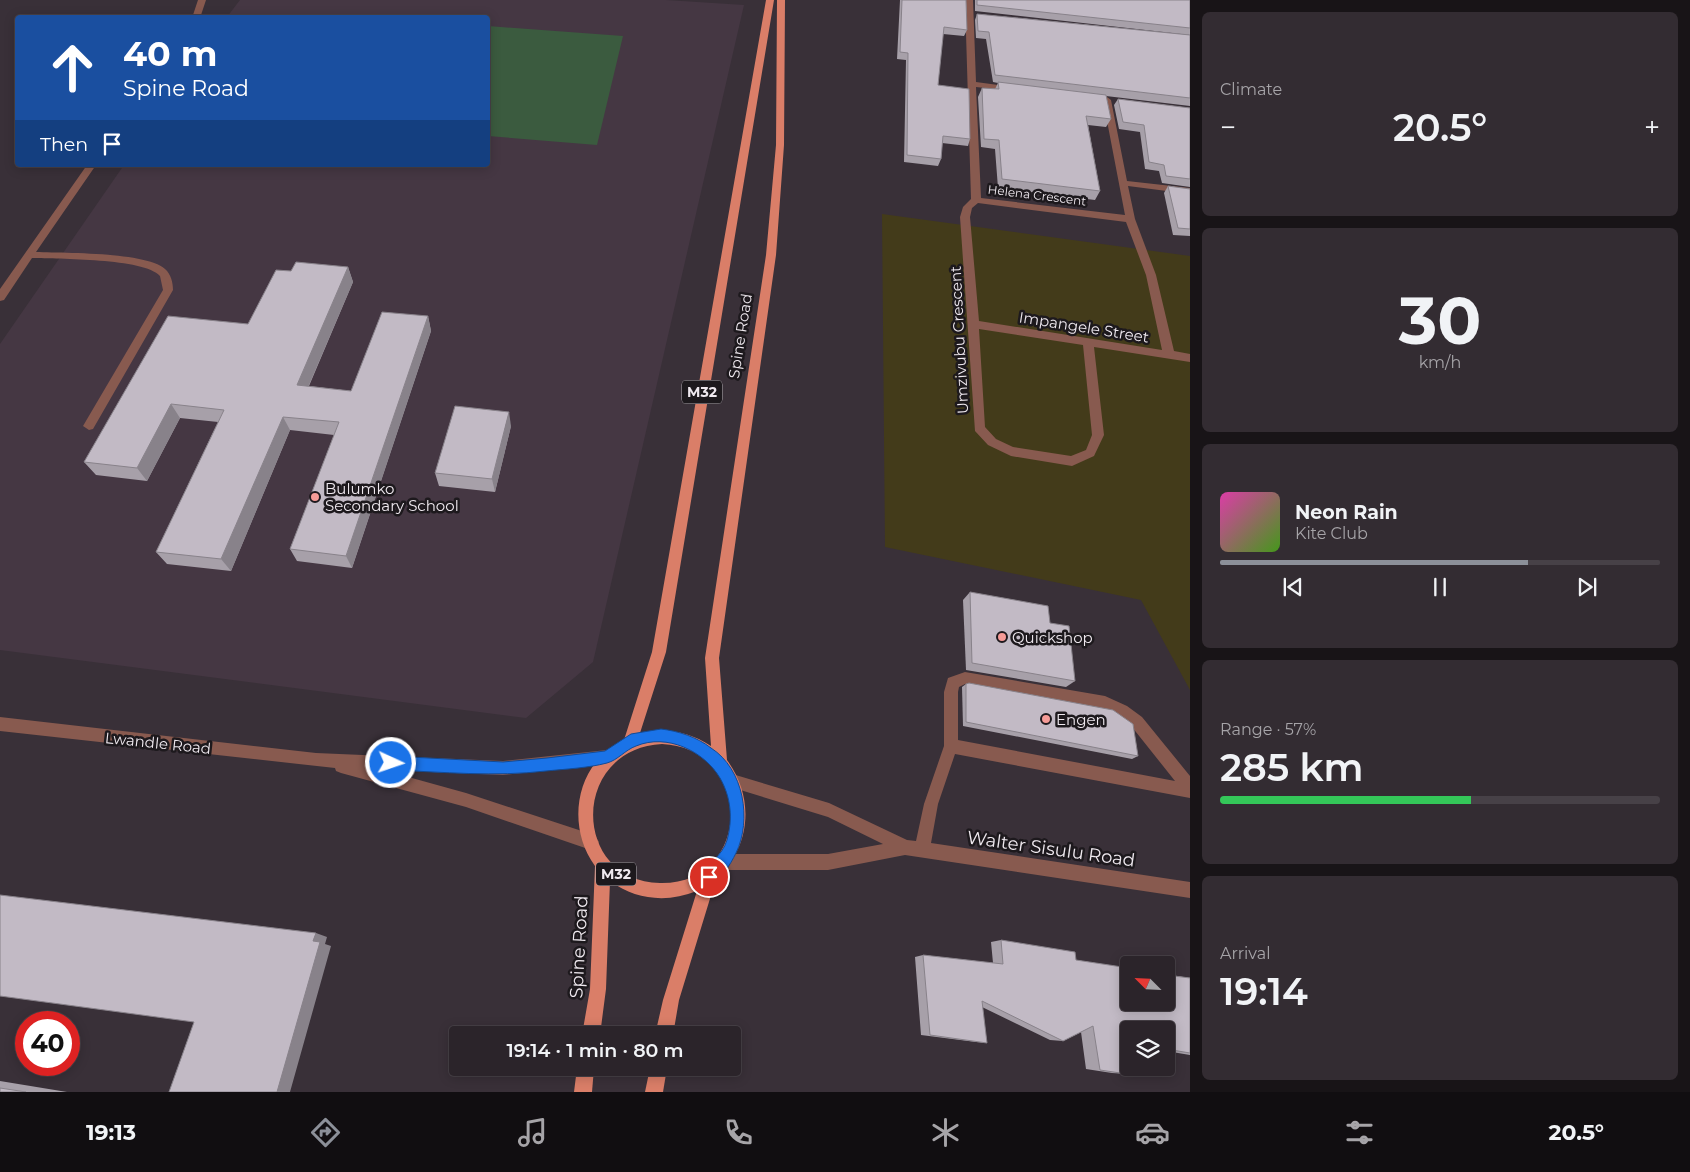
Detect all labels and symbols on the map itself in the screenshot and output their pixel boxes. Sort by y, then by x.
street label: Helena Crescent [987,182,1087,208]
street label: Umzivubu Crescent [946,265,972,415]
street label: Spine Road [724,292,756,380]
street label: Impangele Street [1018,307,1150,347]
road number: M32 [682,381,722,404]
place label: Bulumko Secondary School [325,479,459,515]
marker: Bulumko Secondary School [309,491,321,503]
place label: Quickshop [1012,628,1093,647]
marker: Quickshop [996,631,1008,643]
place label: Engen [1056,710,1106,729]
marker: Engen [1040,713,1052,725]
street label: Lwandle Road [104,728,212,758]
position arrow [364,736,416,788]
street label: Walter Sisulu Road [965,826,1137,872]
pin [688,856,730,898]
road number: M32 [596,862,636,886]
street label: Spine Road [565,895,593,999]
north arrow [1120,956,1175,1011]
speed limit sign: 40 [15,1011,80,1076]

